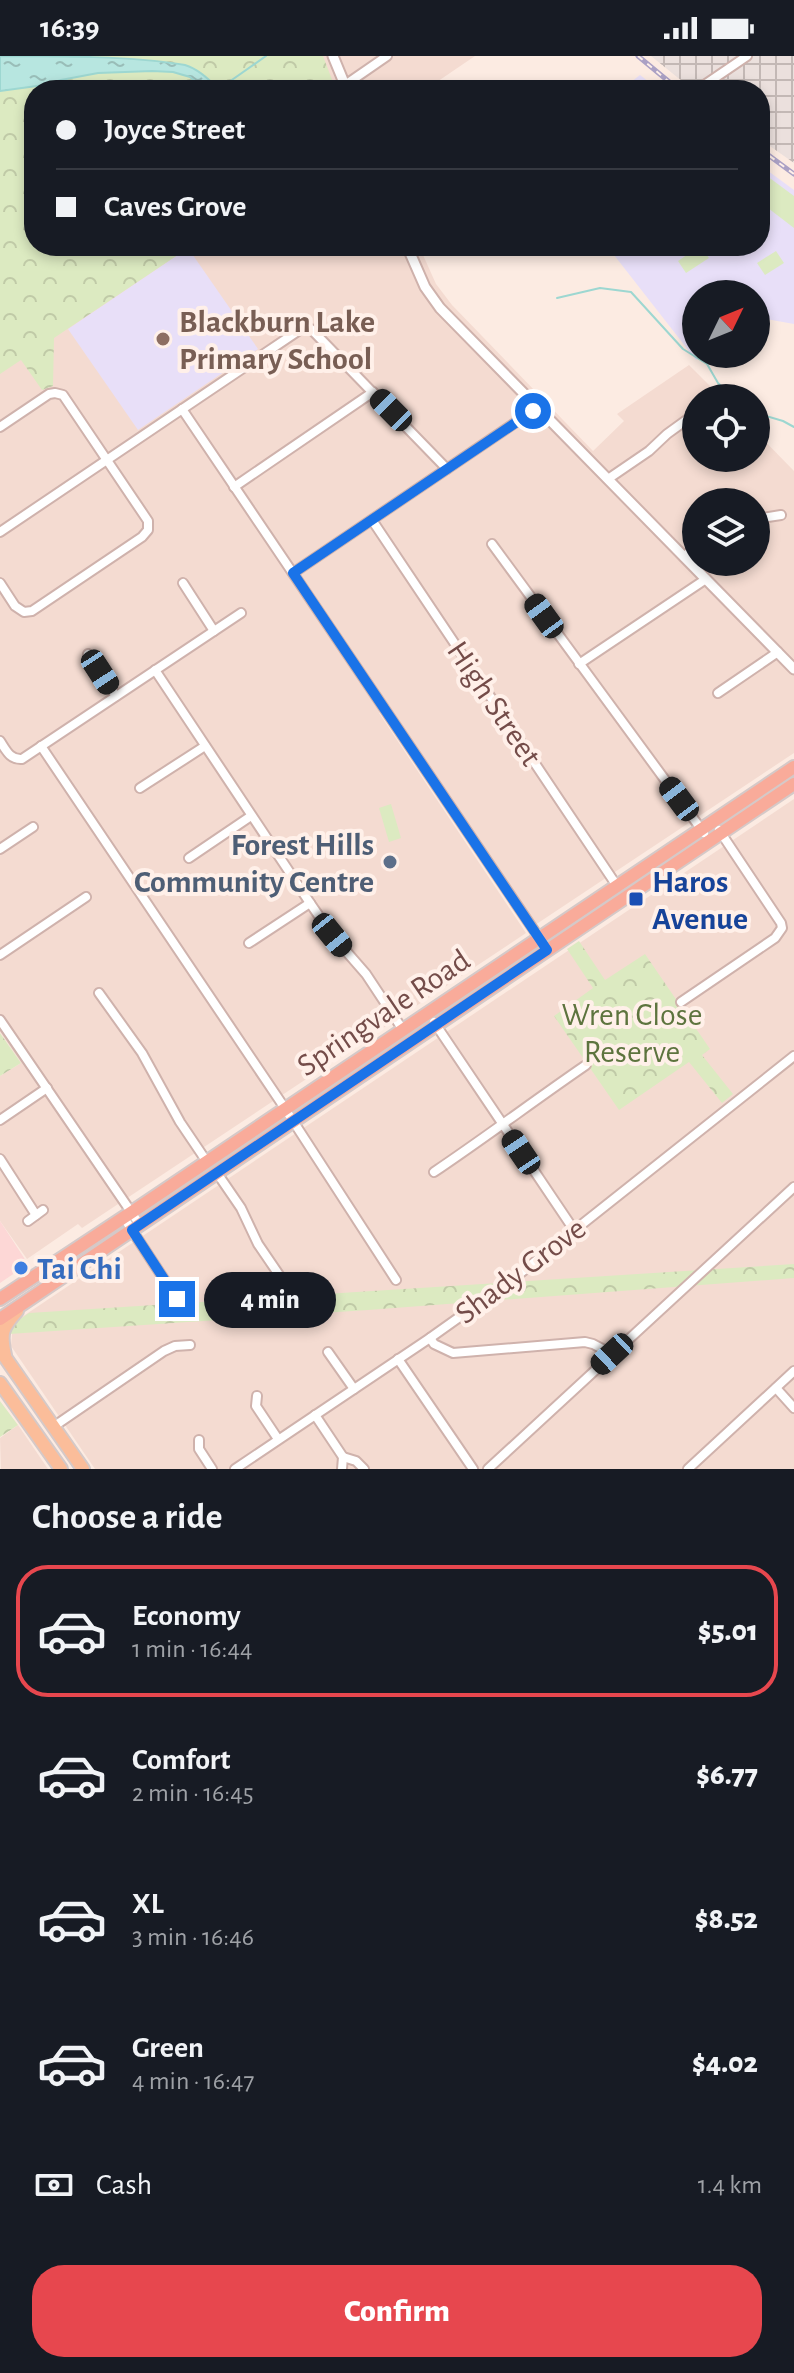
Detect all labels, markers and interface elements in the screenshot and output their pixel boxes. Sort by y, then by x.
text: 16:39 [40,13,100,43]
text: Joyce Street [104,115,245,145]
text: Caves Grove [104,192,246,222]
north arrow [682,280,770,368]
map controls [682,280,770,576]
place label: Blackburn Lake Primary School [179,306,375,375]
marker: Blackburn Lake Primary School [154,330,172,348]
button: locate [682,384,770,472]
car [366,385,416,435]
route start [515,393,551,429]
button: layers [682,488,770,576]
car [520,590,568,642]
street label: High Street [441,636,547,772]
car [77,645,123,699]
car [655,773,703,825]
place label: Forest Hills Community Centre [134,829,374,898]
marker: Forest Hills Community Centre [381,853,399,871]
place label: Haros Avenue [652,866,748,935]
marker: Haros Avenue [627,890,645,908]
car [308,909,356,961]
street label: Springvale Road [291,943,476,1082]
park label: Wren Close Reserve [562,999,702,1068]
car [498,1125,544,1179]
street label: Shady Grove [450,1212,592,1330]
place label: Tai Chi [37,1253,122,1285]
marker: Tai Chi [12,1259,30,1277]
callout: 4 min [205,1271,337,1327]
route end [159,1281,195,1317]
text: 4 min [240,1287,300,1313]
car [586,1329,638,1379]
text: Choose a ride [32,1499,222,1535]
icon: car [36,1595,108,1667]
text: Economy [132,1601,241,1631]
text: $5.01 [698,1616,758,1646]
text: 1 min · 16:44 [132,1636,252,1662]
icon: car [36,1739,108,1811]
text: Comfort [132,1745,231,1775]
text: $6.77 [696,1760,758,1790]
text: 2 min · 16:45 [132,1780,254,1806]
icon: car [36,1883,108,1955]
text: XL [132,1889,164,1919]
text: $8.52 [695,1904,758,1934]
text: 3 min · 16:46 [132,1924,254,1950]
icon: car [36,2027,108,2099]
text: Green [132,2033,204,2063]
text: $4.02 [692,2048,758,2078]
text: 4 min · 16:47 [132,2068,254,2094]
icon: cash [32,2163,76,2207]
text: Cash [96,2170,152,2200]
text: 1.4 km [698,2172,762,2198]
button: Confirm [32,2265,762,2357]

